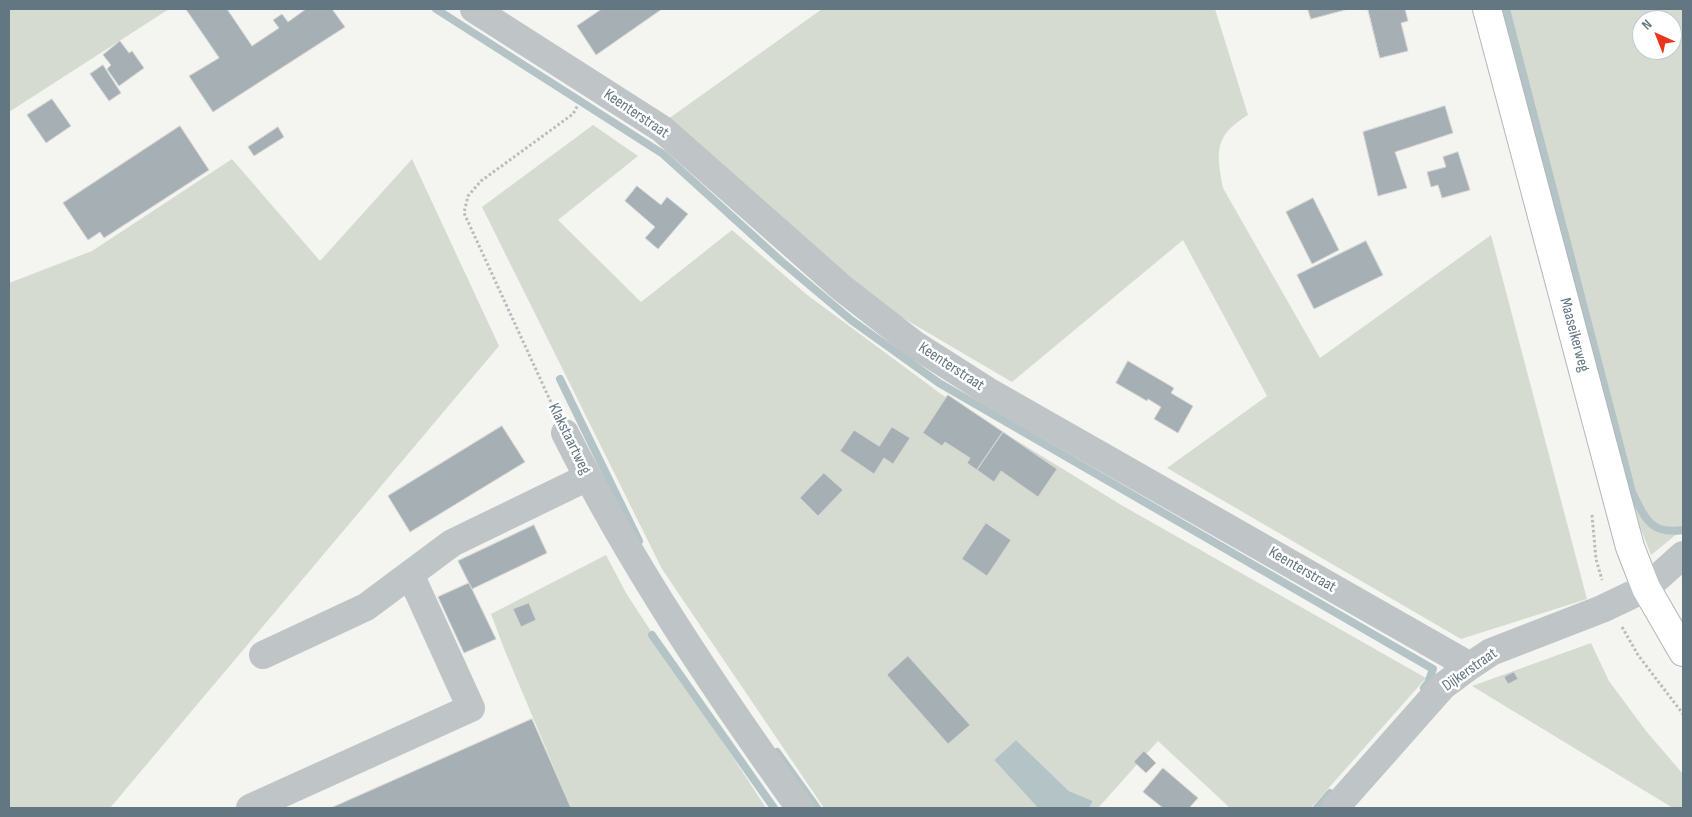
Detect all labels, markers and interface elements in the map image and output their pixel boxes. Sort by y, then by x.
north arrow [1632,10,1682,60]
text: N [1638,16,1656,33]
street label: Keenterstraat [600,85,672,143]
street label: Maaseikerweg [1555,296,1593,374]
street label: Keenterstraat [915,339,987,395]
street label: Klakstaartweg [544,400,594,478]
street label: Keenterstraat [1265,543,1339,597]
street label: Dijkerstraat [1439,644,1501,696]

